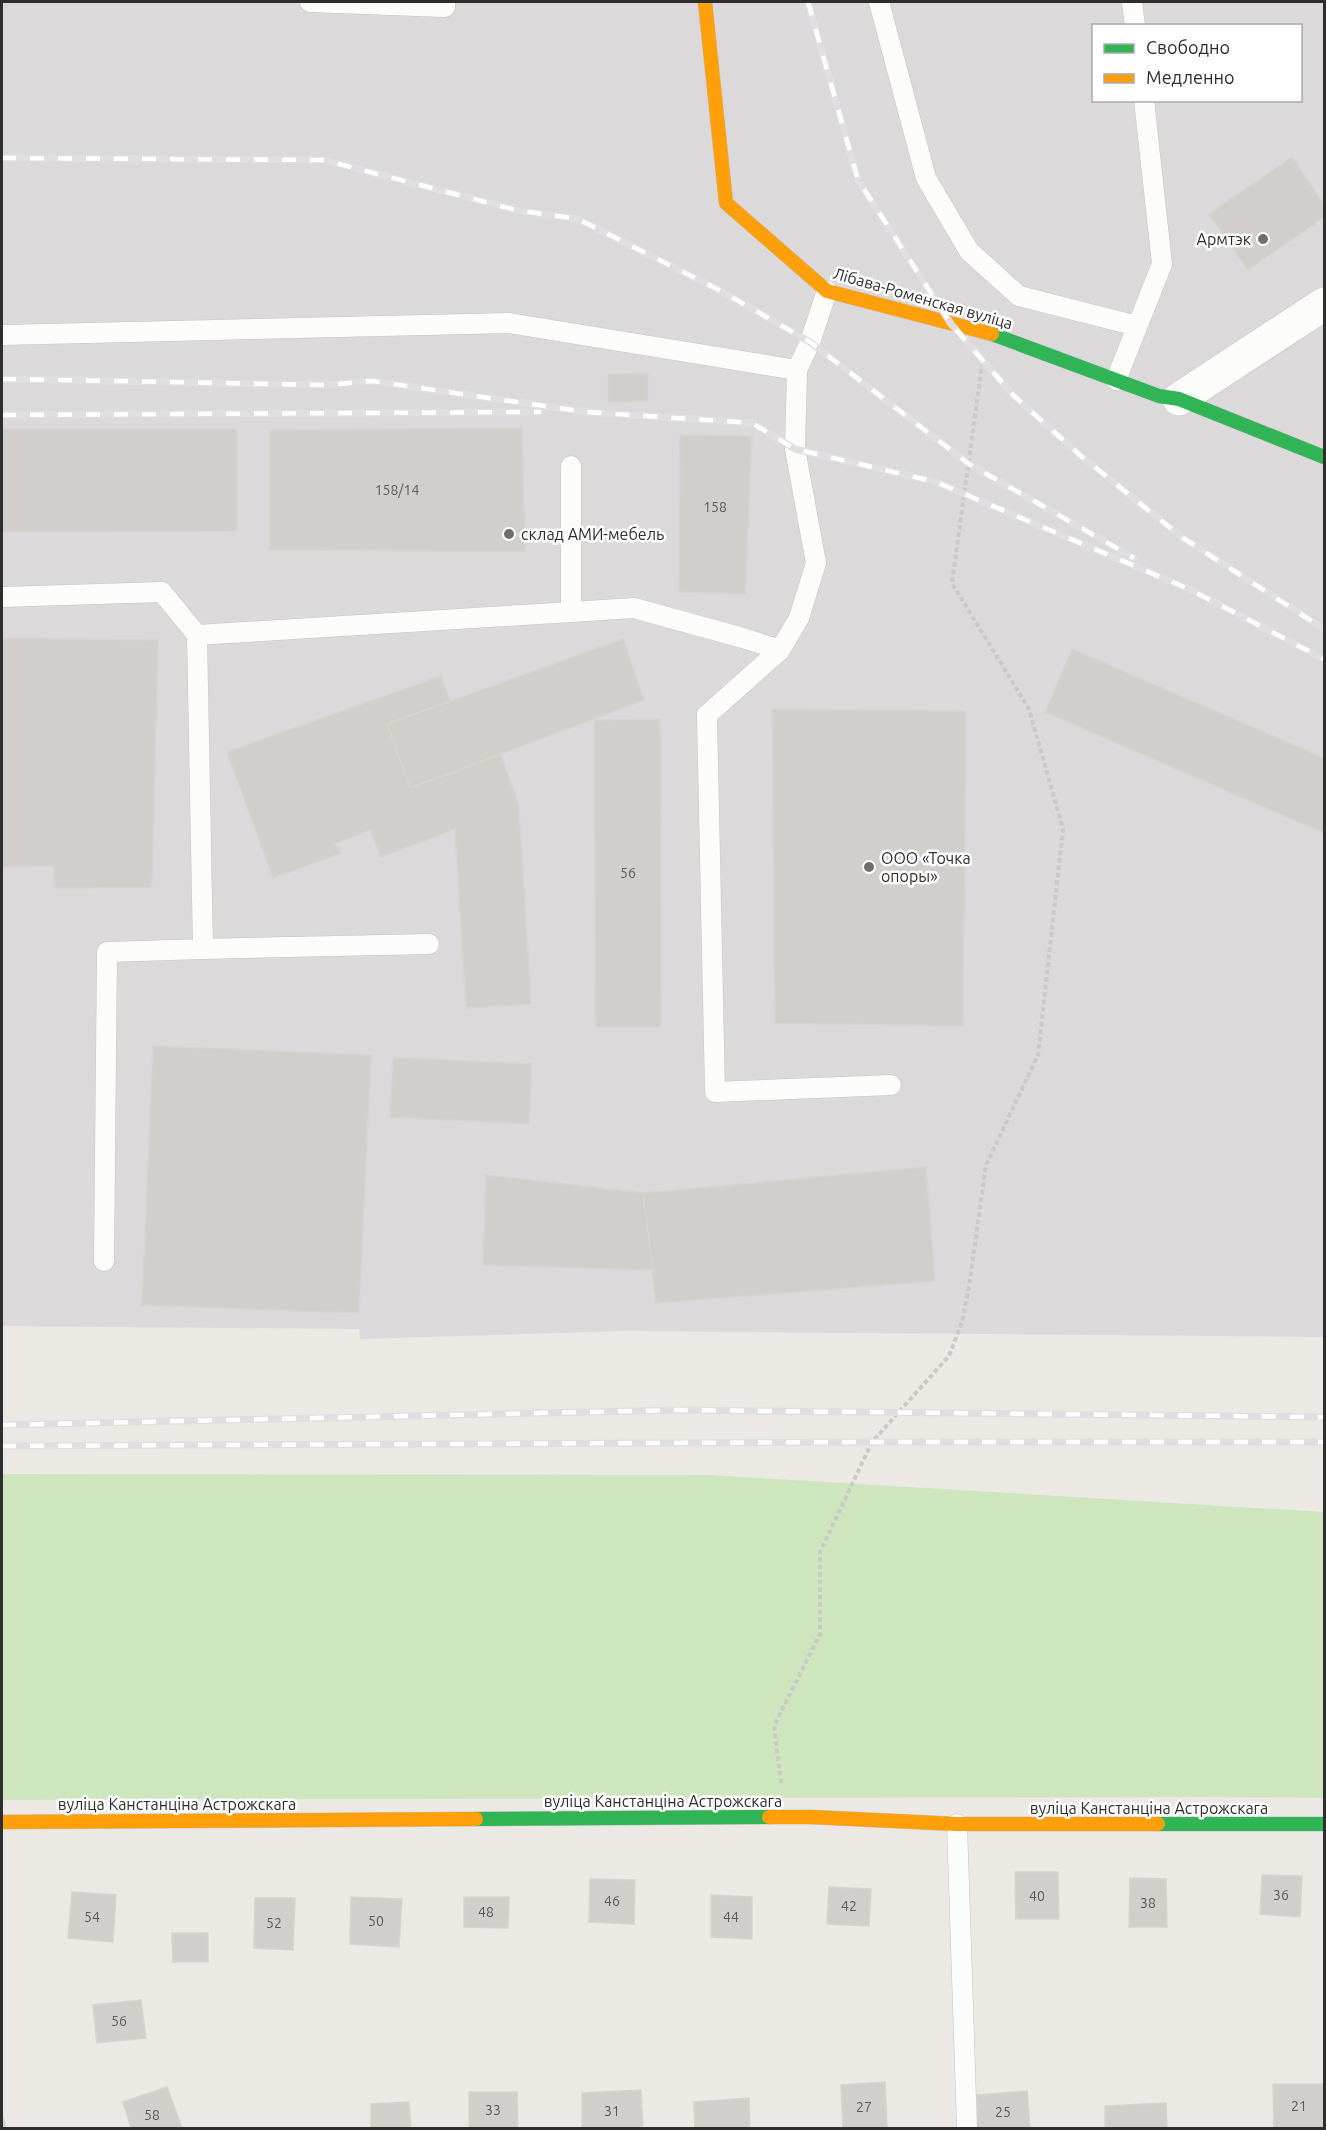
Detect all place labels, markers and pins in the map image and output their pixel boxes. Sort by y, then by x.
place label: Армтэк [1197,230,1251,248]
marker: Армтэк [1256,232,1270,246]
place label: склад АМИ-мебель [521,525,664,543]
marker: склад АМИ-мебель [502,527,516,541]
place label: ООО «Точка опоры» [881,849,971,885]
marker: ООО «Точка опоры» [862,860,876,874]

